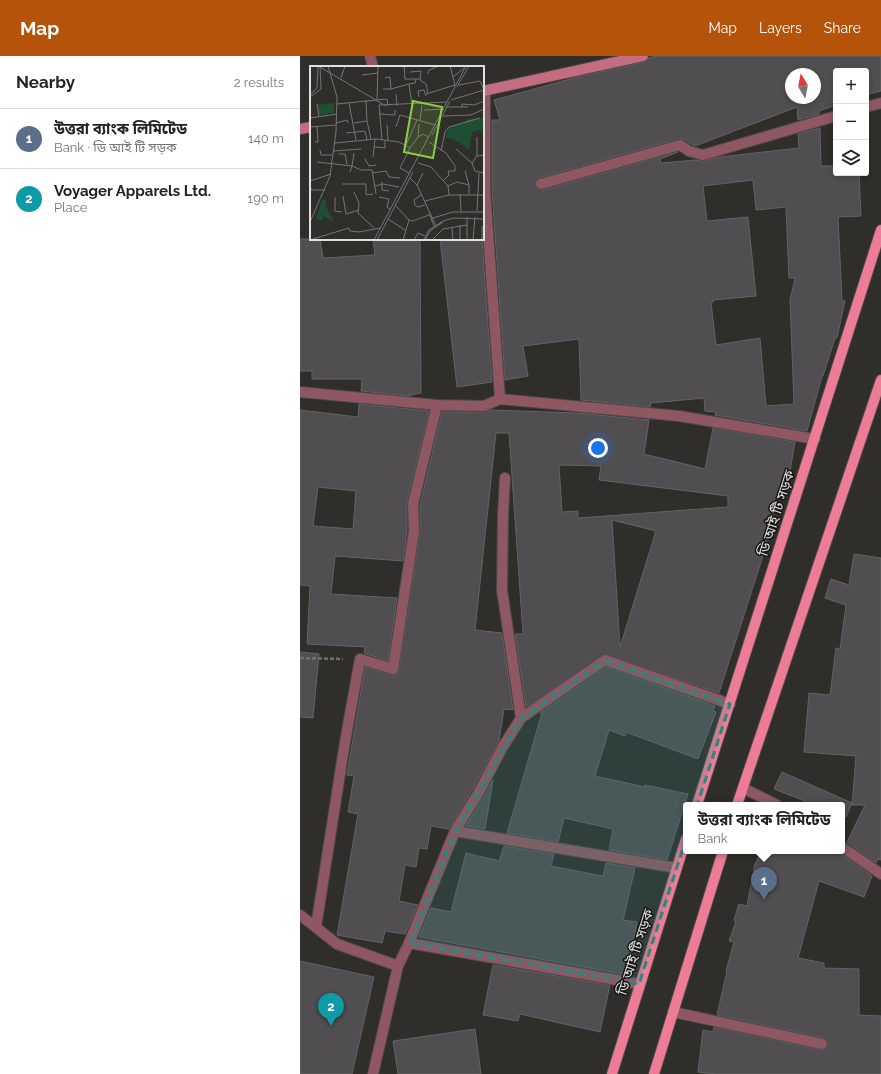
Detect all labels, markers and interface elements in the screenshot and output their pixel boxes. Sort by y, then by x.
text: Map [20,17,59,39]
text: Map [709,20,737,36]
text: Layers [759,20,802,36]
text: Share [824,20,861,36]
inset map [310,66,484,240]
north arrow [785,68,821,104]
map controls [833,68,869,176]
button: + [833,68,869,104]
text: Nearby [16,72,75,92]
text: 2 results [234,75,284,90]
button: − [833,104,869,140]
text: উত্তরা ব্যাংক লিমিটেড [54,120,187,138]
text: 1 [26,131,32,146]
text: 140 m [248,131,284,146]
text: Bank · ডি আই টি সড়ক [54,140,176,155]
button: layers [833,140,869,176]
text: Voyager Apparels Ltd. [54,182,211,200]
text: 2 [25,191,33,206]
text: 190 m [248,191,284,206]
text: Place [54,200,87,215]
your location [588,438,608,458]
street label: ডি আই টি সড়ক [754,467,798,559]
popup [683,802,845,854]
text: উত্তরা ব্যাংক লিমিটেড [697,811,831,829]
text: Bank [697,831,728,846]
pin: 1 [751,867,777,900]
street label: ডি আই টি সড়ক [613,906,657,998]
pin: 2 [318,993,344,1026]

